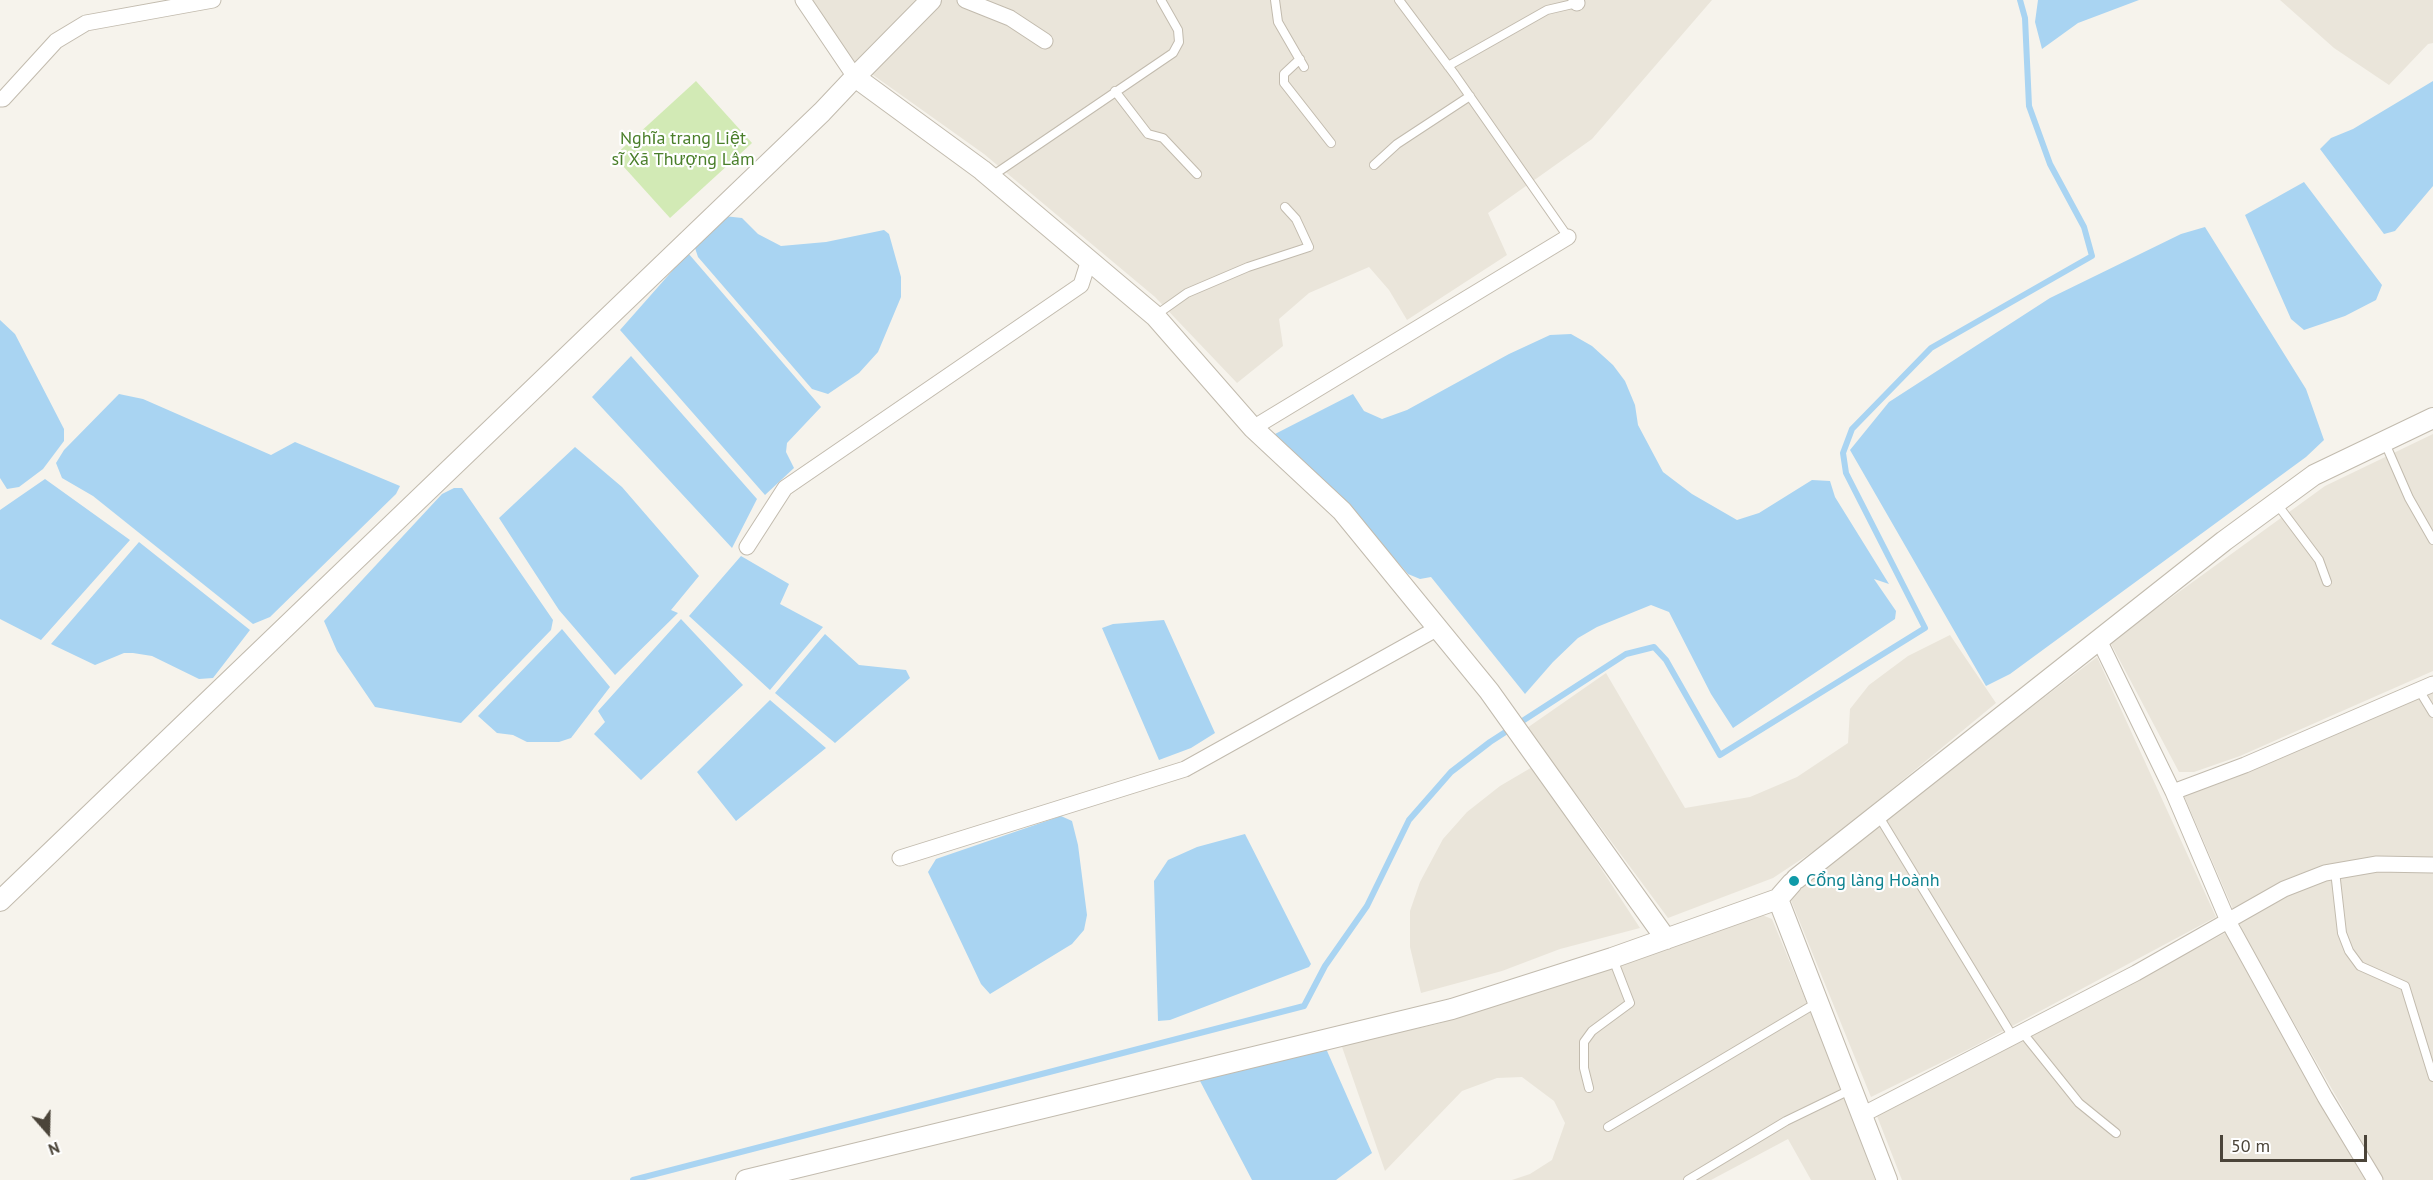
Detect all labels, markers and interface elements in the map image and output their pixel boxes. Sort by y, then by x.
park label: Nghĩa trang Liệt sĩ Xã Thượng Lâm [611,128,755,170]
place label: Cổng làng Hoành [1806,870,1939,892]
marker: Cổng làng Hoành [1787,874,1801,888]
north arrow [18,1102,78,1162]
scale bar [2223,1123,2370,1161]
text: 50 m [2231,1134,2270,1157]
text: N [46,1138,63,1160]

